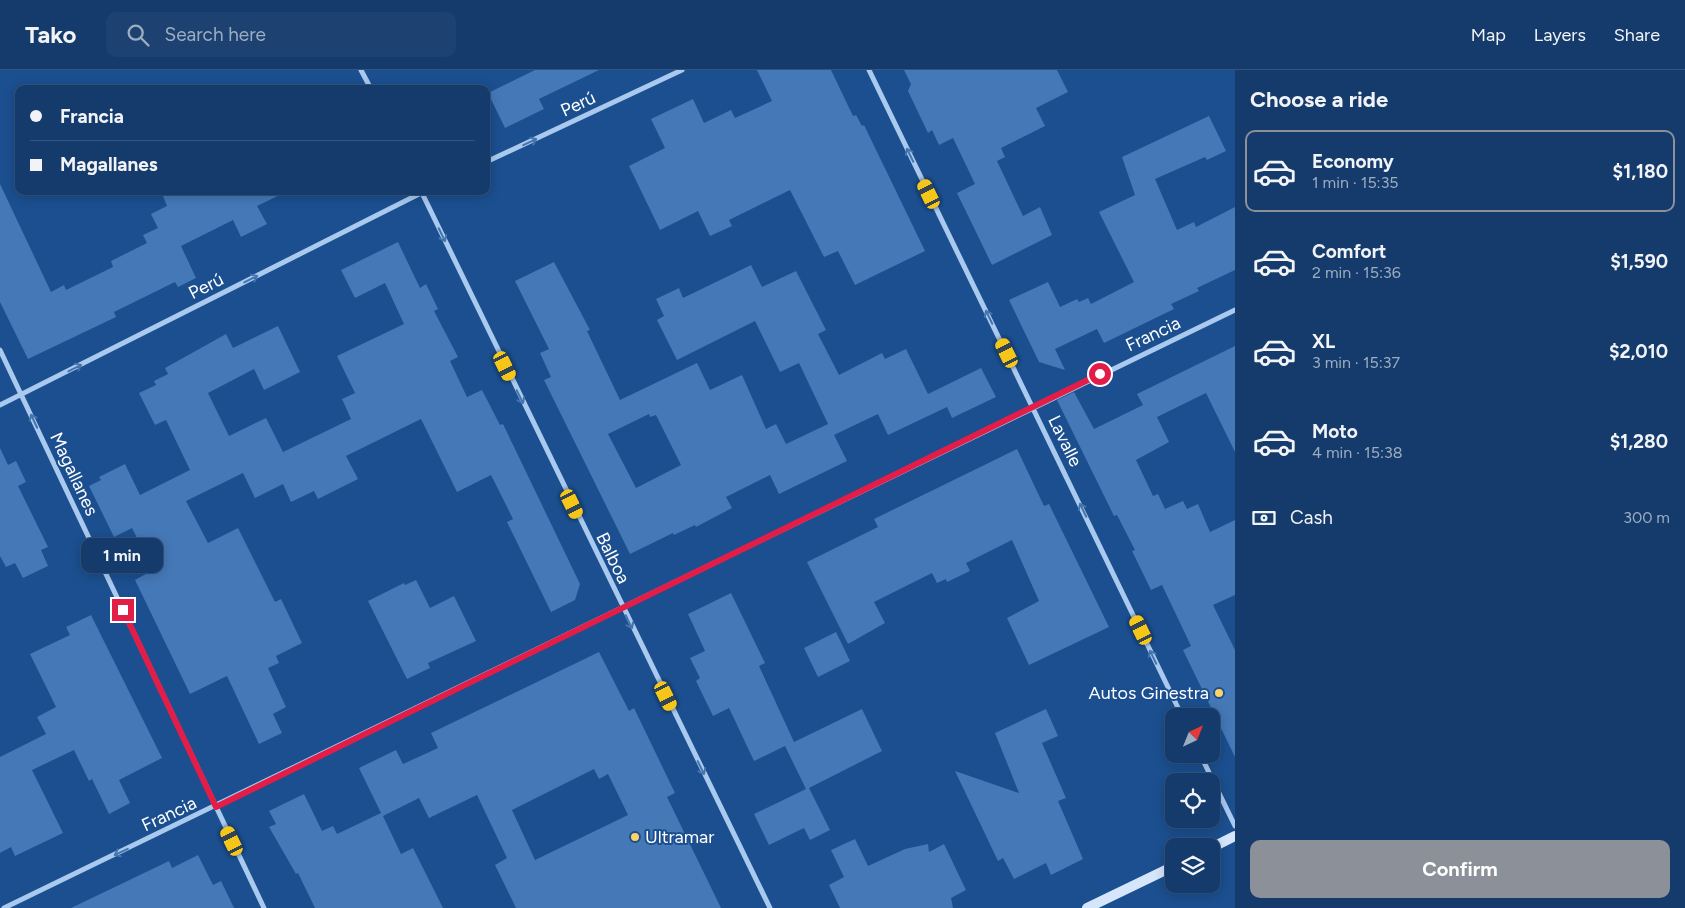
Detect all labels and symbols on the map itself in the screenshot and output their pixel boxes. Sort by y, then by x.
street label: Perú [557,86,599,122]
one-way arrow [522,136,537,146]
one-way arrow [905,148,914,163]
car [915,177,942,211]
one-way arrow [438,227,447,242]
street label: Perú [185,268,227,304]
one-way arrow [243,274,258,283]
one-way arrow [984,310,993,325]
street label: Francia [1122,312,1184,356]
car [993,336,1020,370]
car [491,349,518,383]
one-way arrow [67,363,82,372]
route start [1089,363,1111,385]
one-way arrow [516,389,526,404]
street label: Lavalle [1043,412,1087,470]
one-way arrow [29,414,39,429]
street label: Magallanes [45,429,103,519]
car [558,487,585,521]
one-way arrow [1078,503,1087,518]
street label: Balboa [591,529,635,587]
callout: 1 min [82,538,164,572]
route end [112,599,134,621]
car [1127,613,1154,647]
one-way arrow [625,614,635,629]
one-way arrow [1148,649,1158,664]
car [652,679,679,713]
place label: Autos Ginestra [1089,682,1209,704]
marker: Autos Ginestra [1213,687,1225,699]
north arrow [1165,708,1220,762]
one-way arrow [697,760,706,775]
street label: Francia [138,792,200,836]
car [218,824,245,858]
place label: Ultramar [645,826,714,848]
marker: Ultramar [629,831,641,843]
one-way arrow [114,848,129,857]

